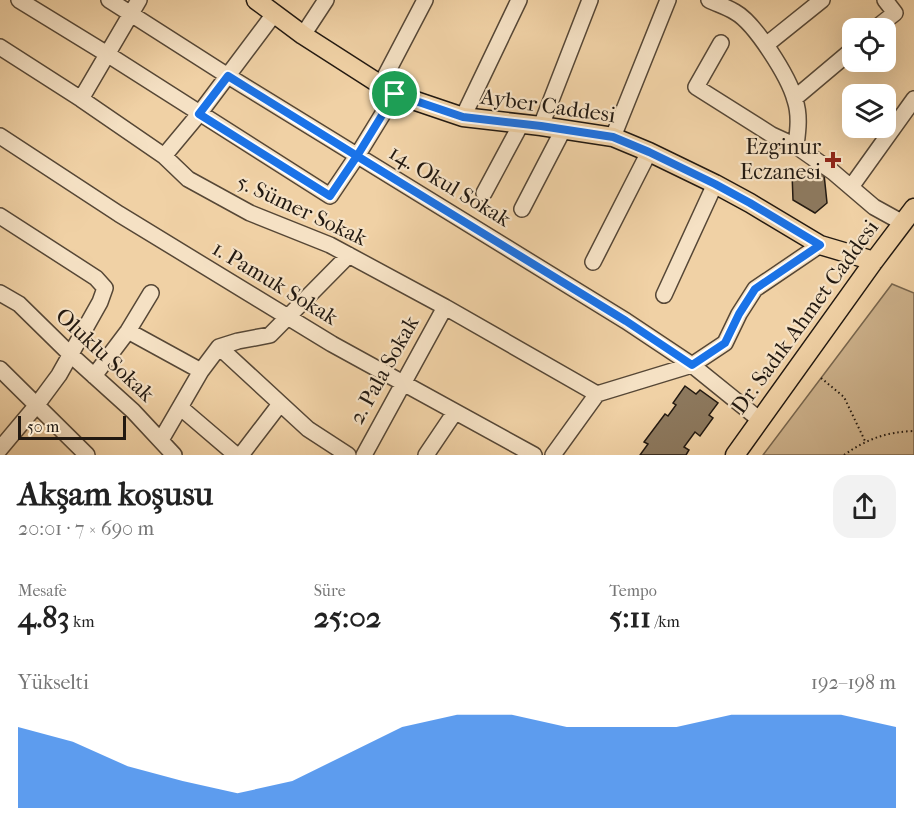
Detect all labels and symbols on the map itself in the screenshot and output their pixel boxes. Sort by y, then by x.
pin [369,68,420,119]
street label: Ayber Caddesi [478,84,618,128]
place label: Ezginur Eczanesi [740,134,822,185]
street label: 14. Okul Sokak [384,139,516,233]
marker: Ezginur Eczanesi [826,153,840,167]
street label: 5. Sümer Sokak [233,169,372,252]
street label: Dr. Sadık Ahmet Caddesi [726,215,884,419]
street label: 1. Pamuk Sokak [208,235,343,331]
street label: Oluklu Sokak [50,303,160,408]
street label: 2. Pala Sokak [344,311,425,429]
scale bar [18,413,126,441]

